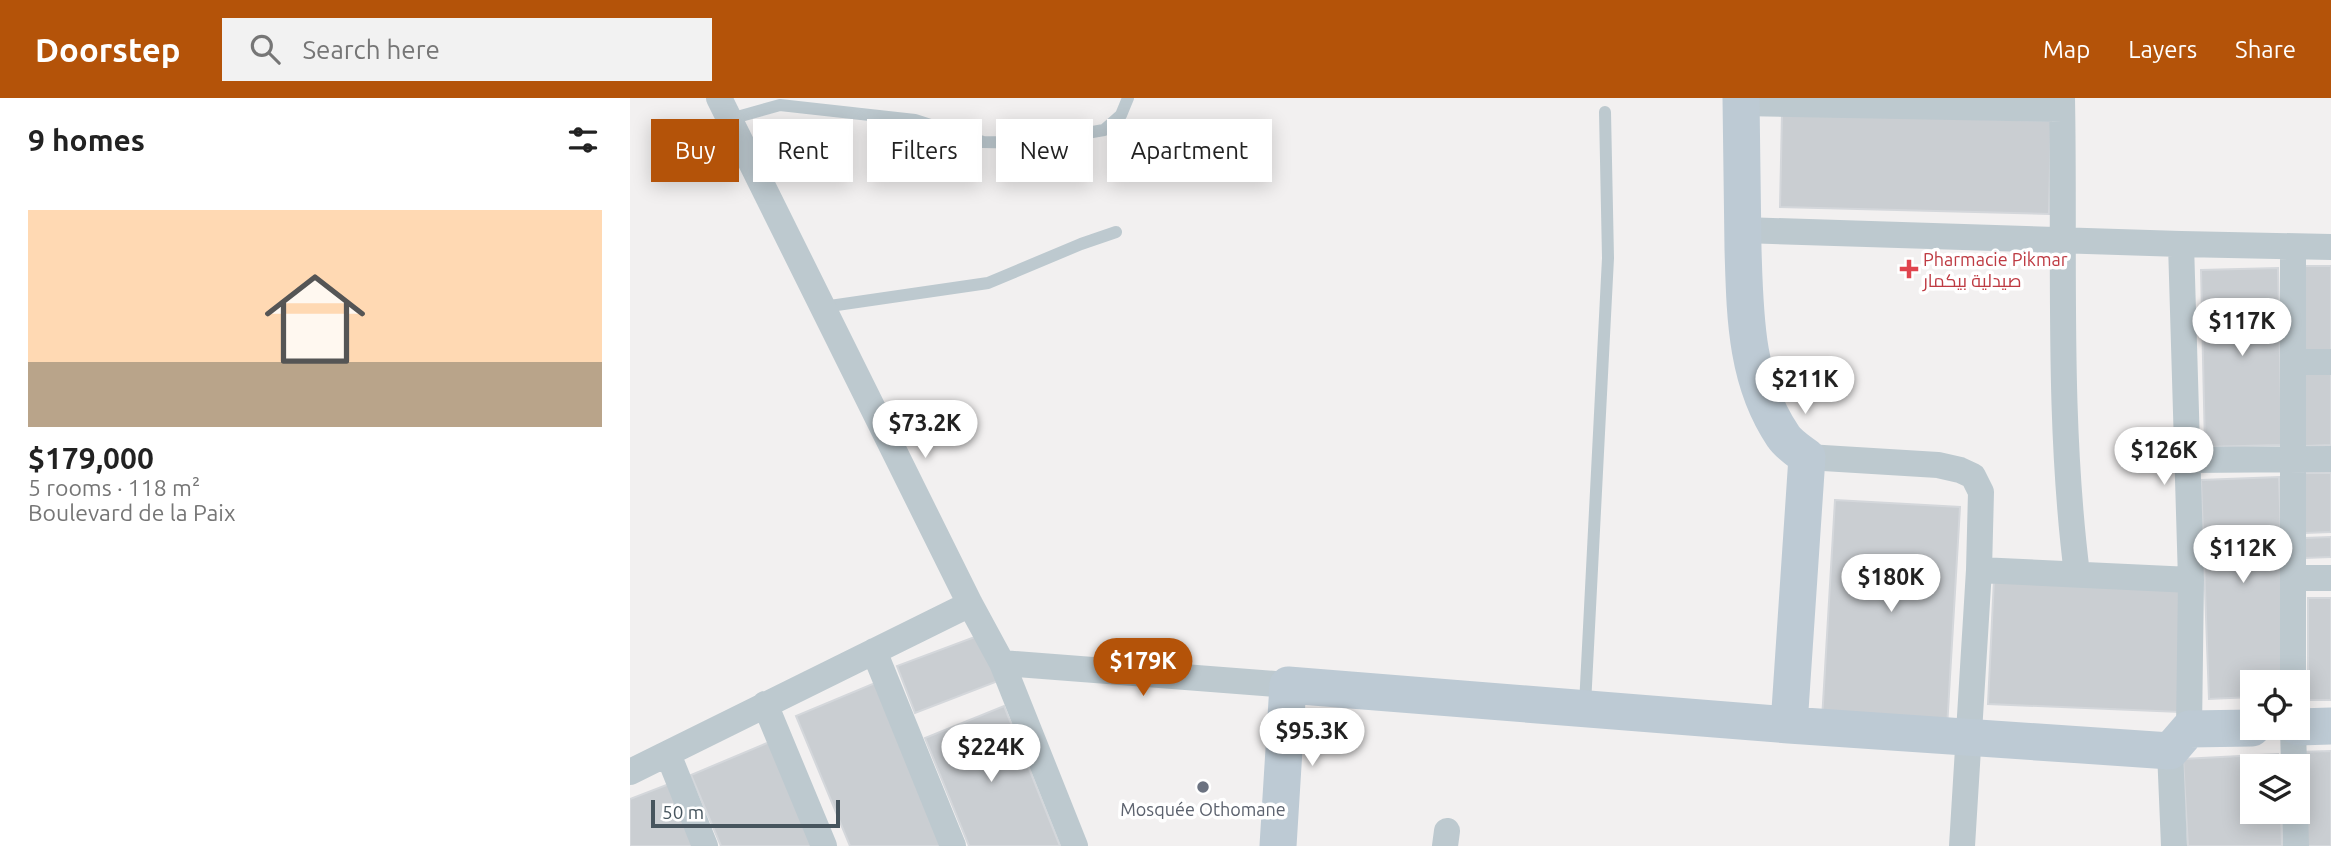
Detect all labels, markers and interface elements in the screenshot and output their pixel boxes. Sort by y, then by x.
search box [222,18,712,81]
icon: search [246,30,284,68]
text: Doorstep [35,31,180,68]
text: Search here [302,35,440,64]
text: Map [2043,36,2090,63]
text: Layers [2128,36,2197,63]
text: Share [2235,36,2296,63]
chip: Buy [651,119,739,182]
chip: Rent [753,119,853,182]
chip: Filters [867,119,982,182]
chip: New [996,119,1093,182]
chip: Apartment [1107,119,1272,182]
icon: filters [564,121,602,159]
text: 9 homes [28,123,145,157]
place label: Pharmacie Pikmar صيدلية بيكمار [1922,249,2068,292]
icon: home [252,256,378,382]
marker: Pharmacie Pikmar صيدلية بيكمار [1901,261,1917,277]
pin: $117K [2193,299,2291,358]
text: $117K [2208,308,2276,333]
pin: $211K [1756,356,1854,416]
text: $211K [1771,366,1839,391]
pin: $73.2K [868,400,982,460]
text: $73.2K [889,410,961,435]
pin: $126K [2115,428,2213,487]
text: $126K [2130,437,2198,462]
text: $179,000 [28,441,154,475]
text: 5 rooms · 118 m² [28,475,200,500]
text: Boulevard de la Paix [28,500,236,525]
pin: $112K [2194,526,2292,585]
text: $112K [2209,535,2277,560]
pin: $180K [1842,554,1940,614]
text: $180K [1857,564,1925,589]
pin: $179K [1094,638,1192,698]
text: $179K [1109,648,1177,673]
map controls [2240,670,2310,824]
button: locate [2240,670,2310,740]
pin: $95.3K [1255,708,1369,768]
text: $95.3K [1276,718,1348,743]
pin: $224K [942,724,1040,784]
text: $224K [957,734,1025,759]
button: layers [2240,754,2310,824]
marker: Mosquée Othomane [1195,779,1211,795]
scale bar [651,797,840,829]
place label: Mosquée Othomane [1120,799,1286,819]
text: 50 m [662,801,704,823]

